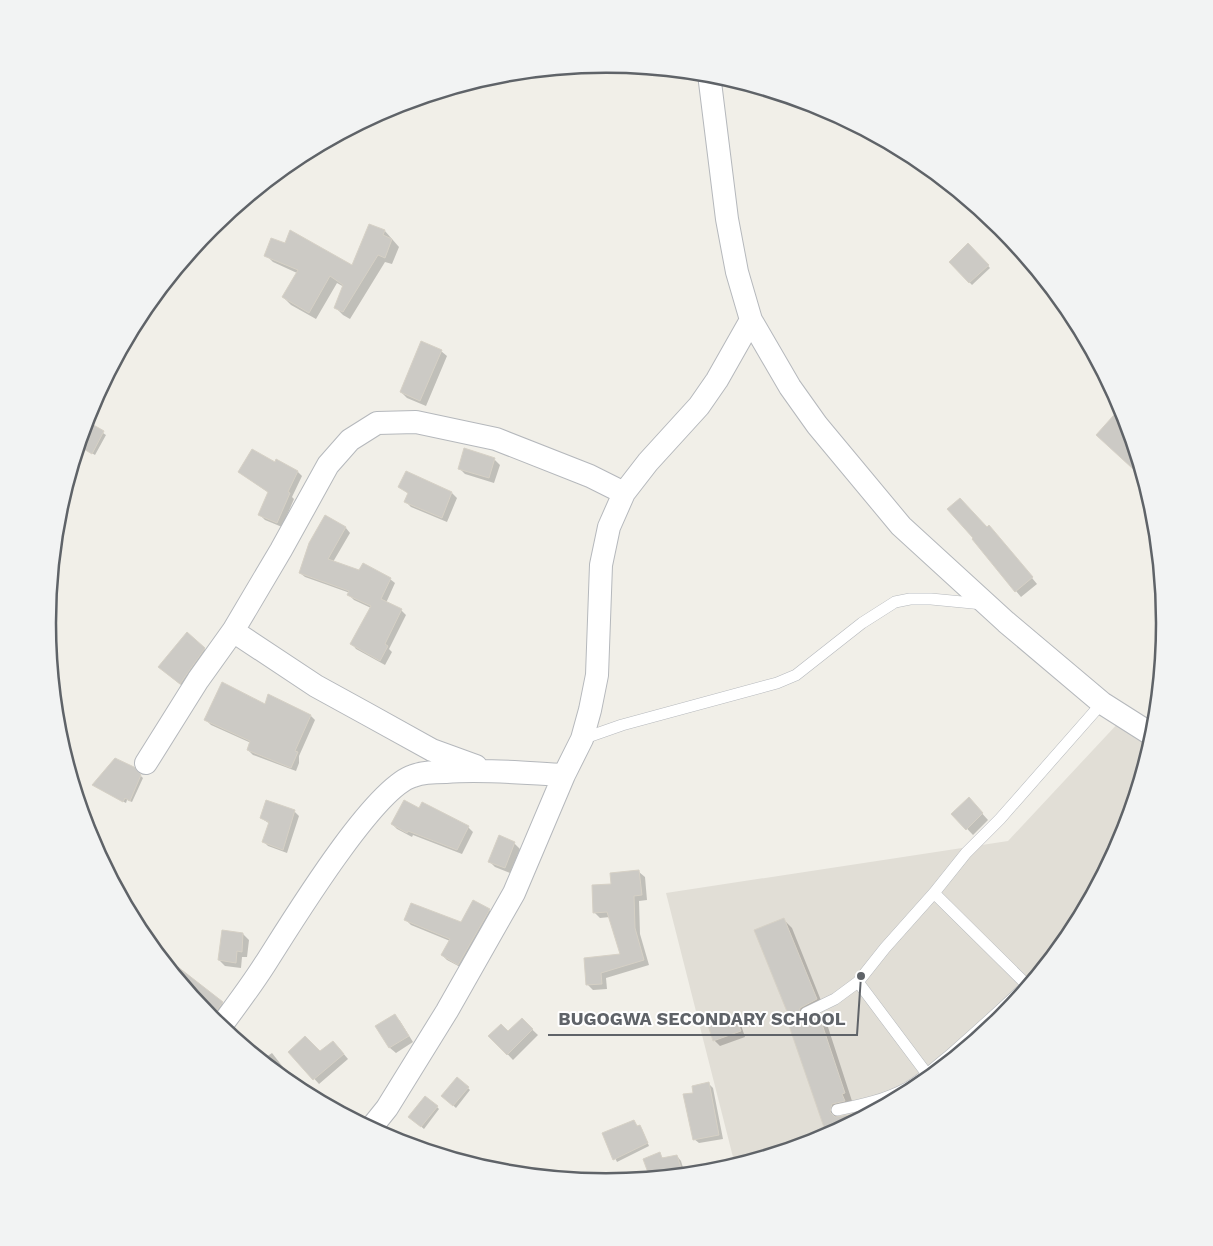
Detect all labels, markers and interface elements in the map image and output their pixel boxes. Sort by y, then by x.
callout: BUGOGWA SECONDARY SCHOOL [548,1002,857,1035]
text: BUGOGWA SECONDARY SCHOOL [558,1008,846,1029]

